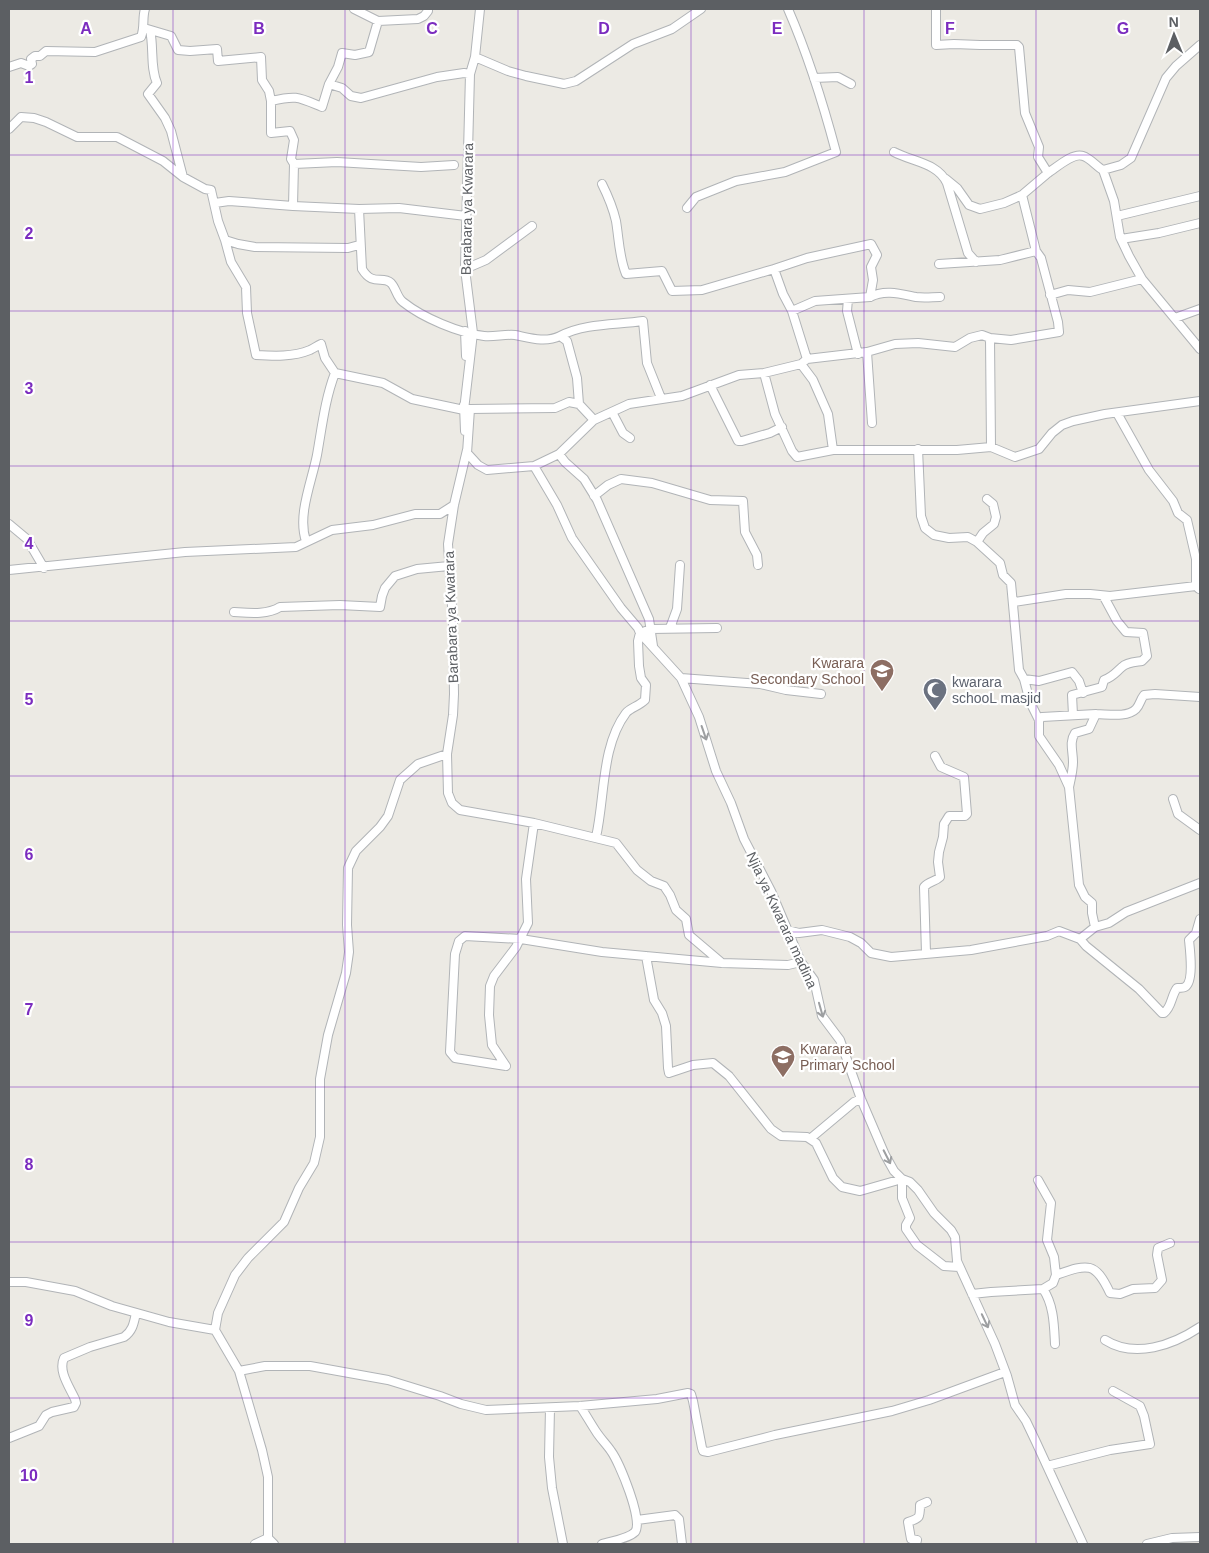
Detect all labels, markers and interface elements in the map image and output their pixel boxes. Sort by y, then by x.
north arrow [1149,10,1199,60]
text: N [1169,14,1179,30]
text: A [80,20,92,37]
text: B [253,20,265,37]
text: C [426,20,438,37]
text: D [598,20,610,37]
text: E [772,20,783,37]
text: F [945,20,955,37]
text: G [1117,20,1129,37]
text: 1 [25,69,34,86]
street label: Barabara ya Kwarara [458,143,476,275]
text: 2 [25,225,34,242]
text: 3 [25,380,34,397]
text: 4 [25,535,34,552]
street label: Barabara ya Kwarara [441,550,461,683]
place label: Kwarara Secondary School [750,655,864,687]
school or university icon: Kwarara Secondary School [869,658,895,692]
place label: kwarara schooL masjid [952,674,1041,706]
mosque icon: kwarara schooL masjid [922,677,948,711]
text: 5 [25,691,34,708]
one-way arrow [700,724,709,740]
text: 6 [25,846,34,863]
street label: Njia ya Kwarara madina [743,849,821,991]
text: 7 [25,1001,34,1018]
one-way arrow [816,1001,826,1017]
place label: Kwarara Primary School [800,1041,895,1073]
school or university icon: Kwarara Primary School [770,1044,796,1078]
one-way arrow [883,1149,892,1164]
text: 8 [25,1156,34,1173]
text: 9 [25,1312,34,1329]
one-way arrow [980,1313,990,1328]
text: 10 [20,1467,38,1484]

